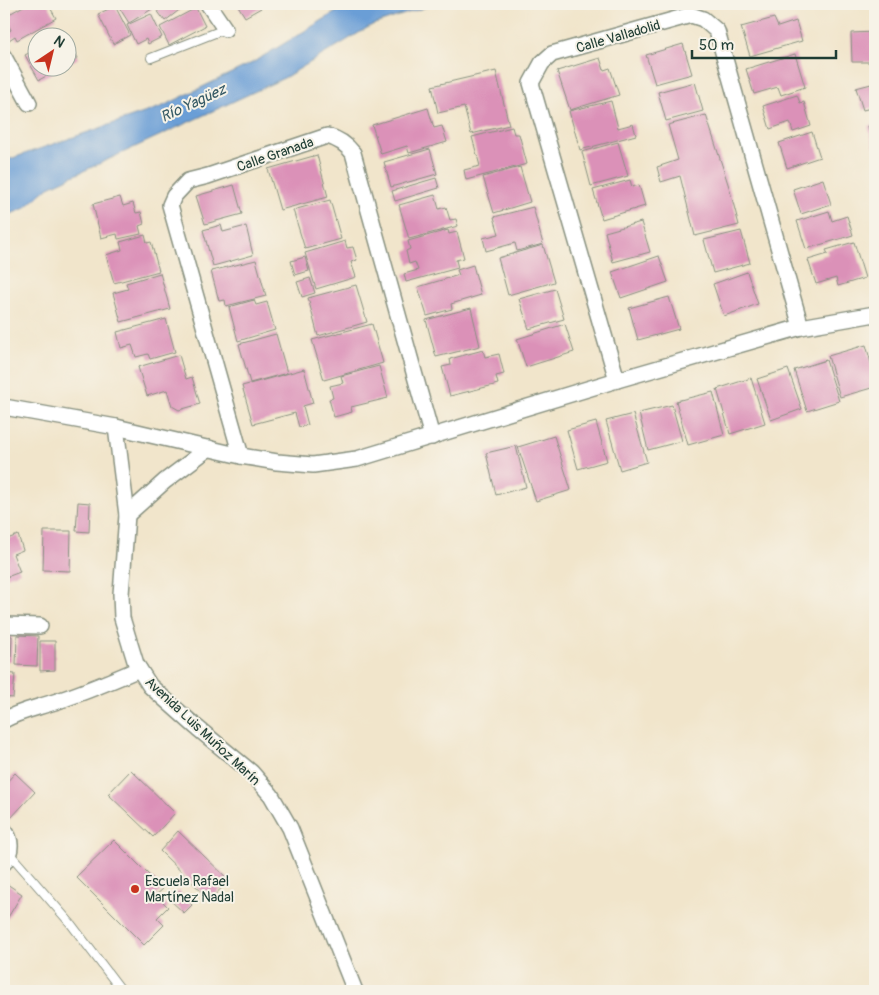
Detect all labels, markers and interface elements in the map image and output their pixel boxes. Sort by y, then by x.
street label: Calle Valladolid [574,16,662,57]
north arrow [28,28,78,78]
scale bar [692,28,835,60]
text: N [50,32,68,51]
text: 50 m [699,36,734,55]
water label: Río Yagüez [158,79,231,127]
street label: Calle Granada [235,133,316,176]
street label: Avenida Luis Muñoz Marín [142,674,264,789]
place label: Escuela Rafael Martínez Nadal [145,873,234,906]
marker: Escuela Rafael Martínez Nadal [129,883,141,895]

